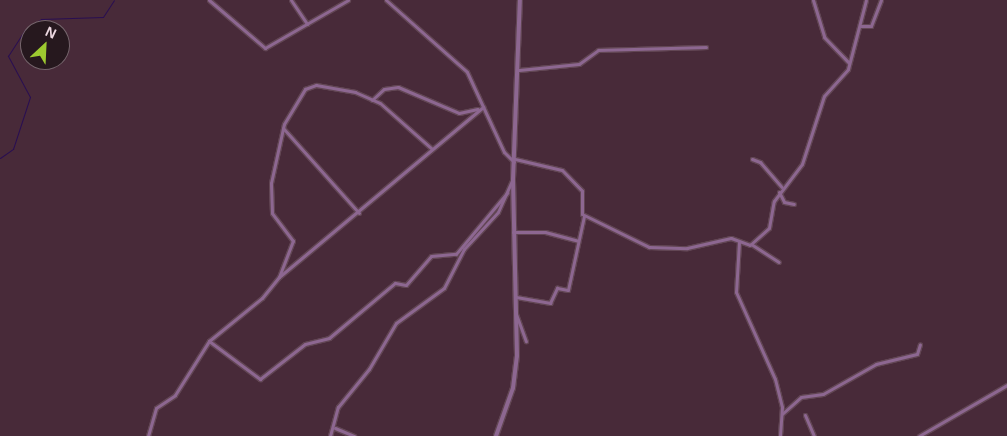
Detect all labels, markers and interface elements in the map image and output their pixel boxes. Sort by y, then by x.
north arrow [20,20,70,70]
text: N [43,23,59,42]

